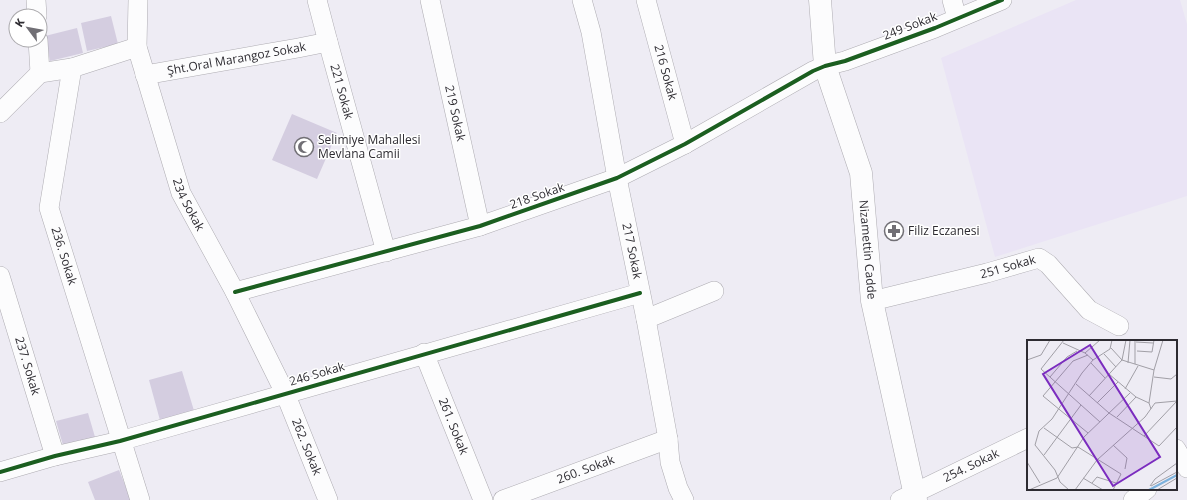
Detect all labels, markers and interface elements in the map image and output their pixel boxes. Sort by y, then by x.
street label: 249 Sokak [880,7,940,44]
north arrow [8,8,48,48]
text: K [11,15,28,30]
street label: Şht.Oral Marangoz Sokak [166,37,308,79]
street label: 216 Sokak [650,43,682,103]
street label: 221 Sokak [326,62,358,122]
street label: 219 Sokak [441,84,470,143]
place label: Selimiye Mahallesi Mevlana Camii [318,131,420,162]
mosque icon: Selimiye Mahallesi Mevlana Camii [293,136,315,158]
street label: 234 Sokak [169,176,209,234]
street label: 218 Sokak [507,178,567,213]
street label: Nizamettin Cadde [855,199,881,300]
pharmacy icon: Filiz Eczanesi [883,220,905,242]
street label: 217 Sokak [618,221,647,281]
place label: Filiz Eczanesi [908,222,980,239]
street label: 236. Sokak [47,225,82,288]
street label: 251 Sokak [978,250,1038,282]
street label: 237. Sokak [11,335,45,398]
inset map [1027,340,1177,490]
street label: 246 Sokak [287,357,347,390]
street label: 261. Sokak [435,395,473,458]
street label: 262. Sokak [288,416,326,478]
street label: 254. Sokak [940,444,1002,486]
street label: 260. Sokak [554,450,617,487]

